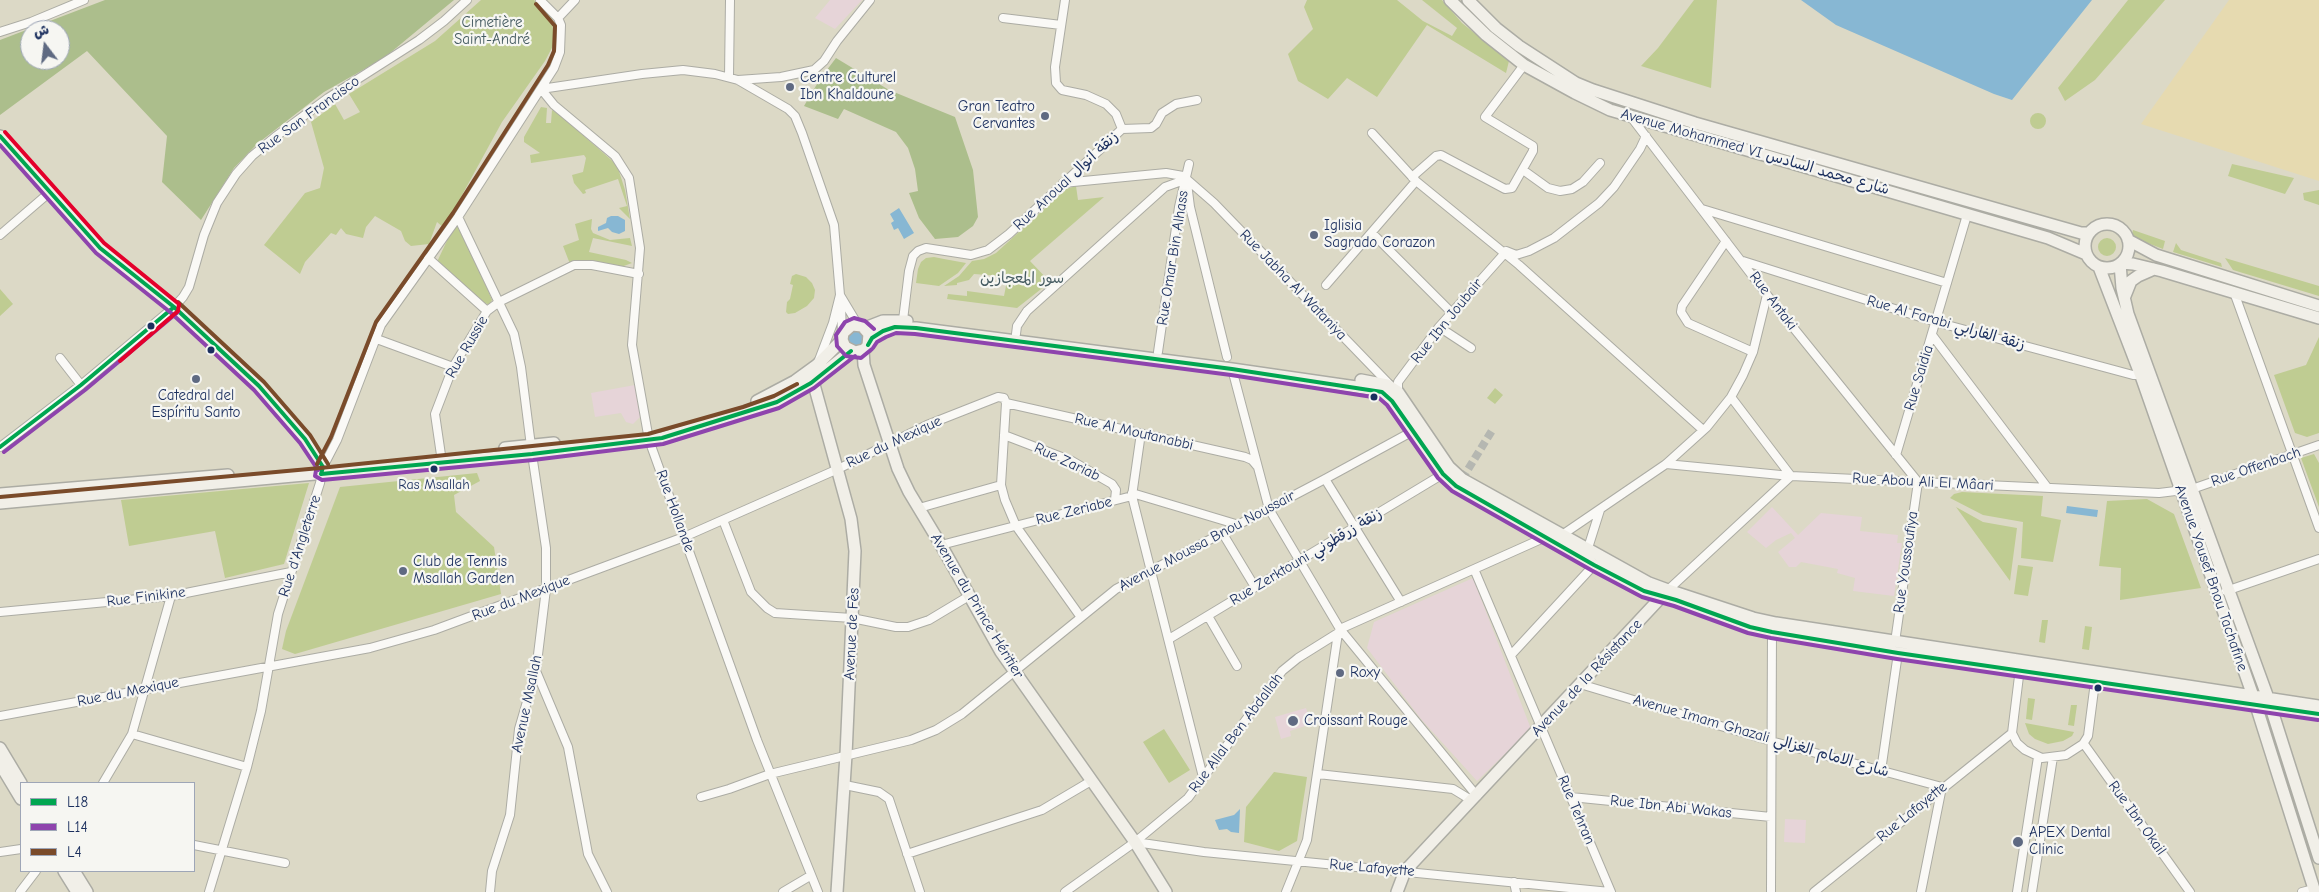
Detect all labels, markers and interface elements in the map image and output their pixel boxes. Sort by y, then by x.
park label: Cimetière Saint-André [454,14,530,49]
north arrow [20,20,70,70]
text: ش [32,21,51,41]
place label: Centre Culturel Ibn Khaldoune [800,69,896,104]
street label: Rue San Francisco [255,72,363,158]
marker: Centre Culturel Ibn Khaldoune [784,81,796,93]
place label: Gran Teatro Cervantes [958,98,1035,133]
street label: Avenue Mohammed VI شارع محمد السادس [1619,105,1891,199]
marker: Gran Teatro Cervantes [1039,110,1051,122]
street label: Rue Anoual زنقة انوال [1010,128,1122,234]
street label: Rue Omar Bin Alhass [1153,189,1193,327]
place label: Iglisia Sagrado Corazon [1324,217,1435,252]
street label: Rue Jabha Al Wataniya [1236,226,1350,344]
marker: Iglisia Sagrado Corazon [1308,229,1320,241]
street label: Rue Antaki [1745,268,1801,334]
park label: سور المعجازين [980,270,1064,288]
street label: Rue Ibn Joubair [1407,275,1487,367]
street label: Rue Al Farabi زنقة الفارابي [1865,292,2027,354]
street label: Rue Russie [442,313,492,381]
unlabelled marker [146,321,156,331]
street label: Rue Saidia [1901,343,1937,413]
unlabelled marker [206,345,216,355]
marker: Catedral del Espíritu Santo [190,373,202,385]
place label: Catedral del Espíritu Santo [151,387,241,422]
unlabelled marker [1369,392,1379,402]
street label: Rue Al Moutanabbi [1073,410,1195,454]
street label: Rue du Mexique [843,412,945,472]
street label: Rue Zariab [1031,439,1103,485]
street label: Rue Offenbach [2209,443,2303,491]
marker: Ras Msallah [429,464,439,474]
street label: Rue Hollande [652,468,698,554]
street label: Rue Abou Ali El Mâari [1852,469,1994,495]
place label: Ras Msallah [398,477,470,493]
street label: Avenue Yousef Bnou Tachafine [2171,482,2251,674]
street label: Avenue Moussa Bnou Noussair [1116,487,1298,595]
street label: Rue d'Angleterre [275,493,325,599]
street label: Rue Zeriabe [1034,493,1114,529]
street label: Rue Zerktouni زنقة زرقطوني [1227,504,1385,610]
street label: Rue Youssoufiya [1890,510,1922,614]
street label: Avenue du Prince Héritier [927,530,1027,682]
place label: Club de Tennis Msallah Garden [413,553,515,588]
marker: Club de Tennis Msallah Garden [397,565,409,577]
street label: Rue du Mexique [470,571,572,625]
street label: Rue Finikine [106,583,186,611]
street label: Avenue de Fès [841,587,863,681]
street label: Avenue de la Résistance [1528,616,1646,740]
street label: Avenue Msallah [508,653,546,755]
place label: Roxy [1350,664,1380,682]
marker: Roxy [1334,667,1346,679]
street label: Rue Allal Ben Abdallah [1185,670,1287,796]
street label: Rue du Mexique [76,673,180,711]
unlabelled marker [2093,683,2103,693]
street label: Avenue Imam Ghazali شارع الامام الغزالي [1631,691,1891,781]
place label: Croissant Rouge [1304,712,1408,730]
marker: Croissant Rouge [1286,714,1300,728]
street label: Rue Tehran [1553,773,1599,847]
street label: Rue Ibn Okail [2104,777,2170,859]
street label: Rue Lafayette [1873,778,1951,846]
legend [20,782,195,872]
street label: Rue Ibn Abi Wakas [1609,792,1733,822]
text: L18 [67,793,88,811]
text: L14 [67,818,88,836]
place label: APEX Dental Clinic [2029,824,2111,859]
marker: APEX Dental Clinic [2011,835,2025,849]
text: L4 [67,843,82,861]
street label: Rue Lafayette [1329,855,1415,881]

